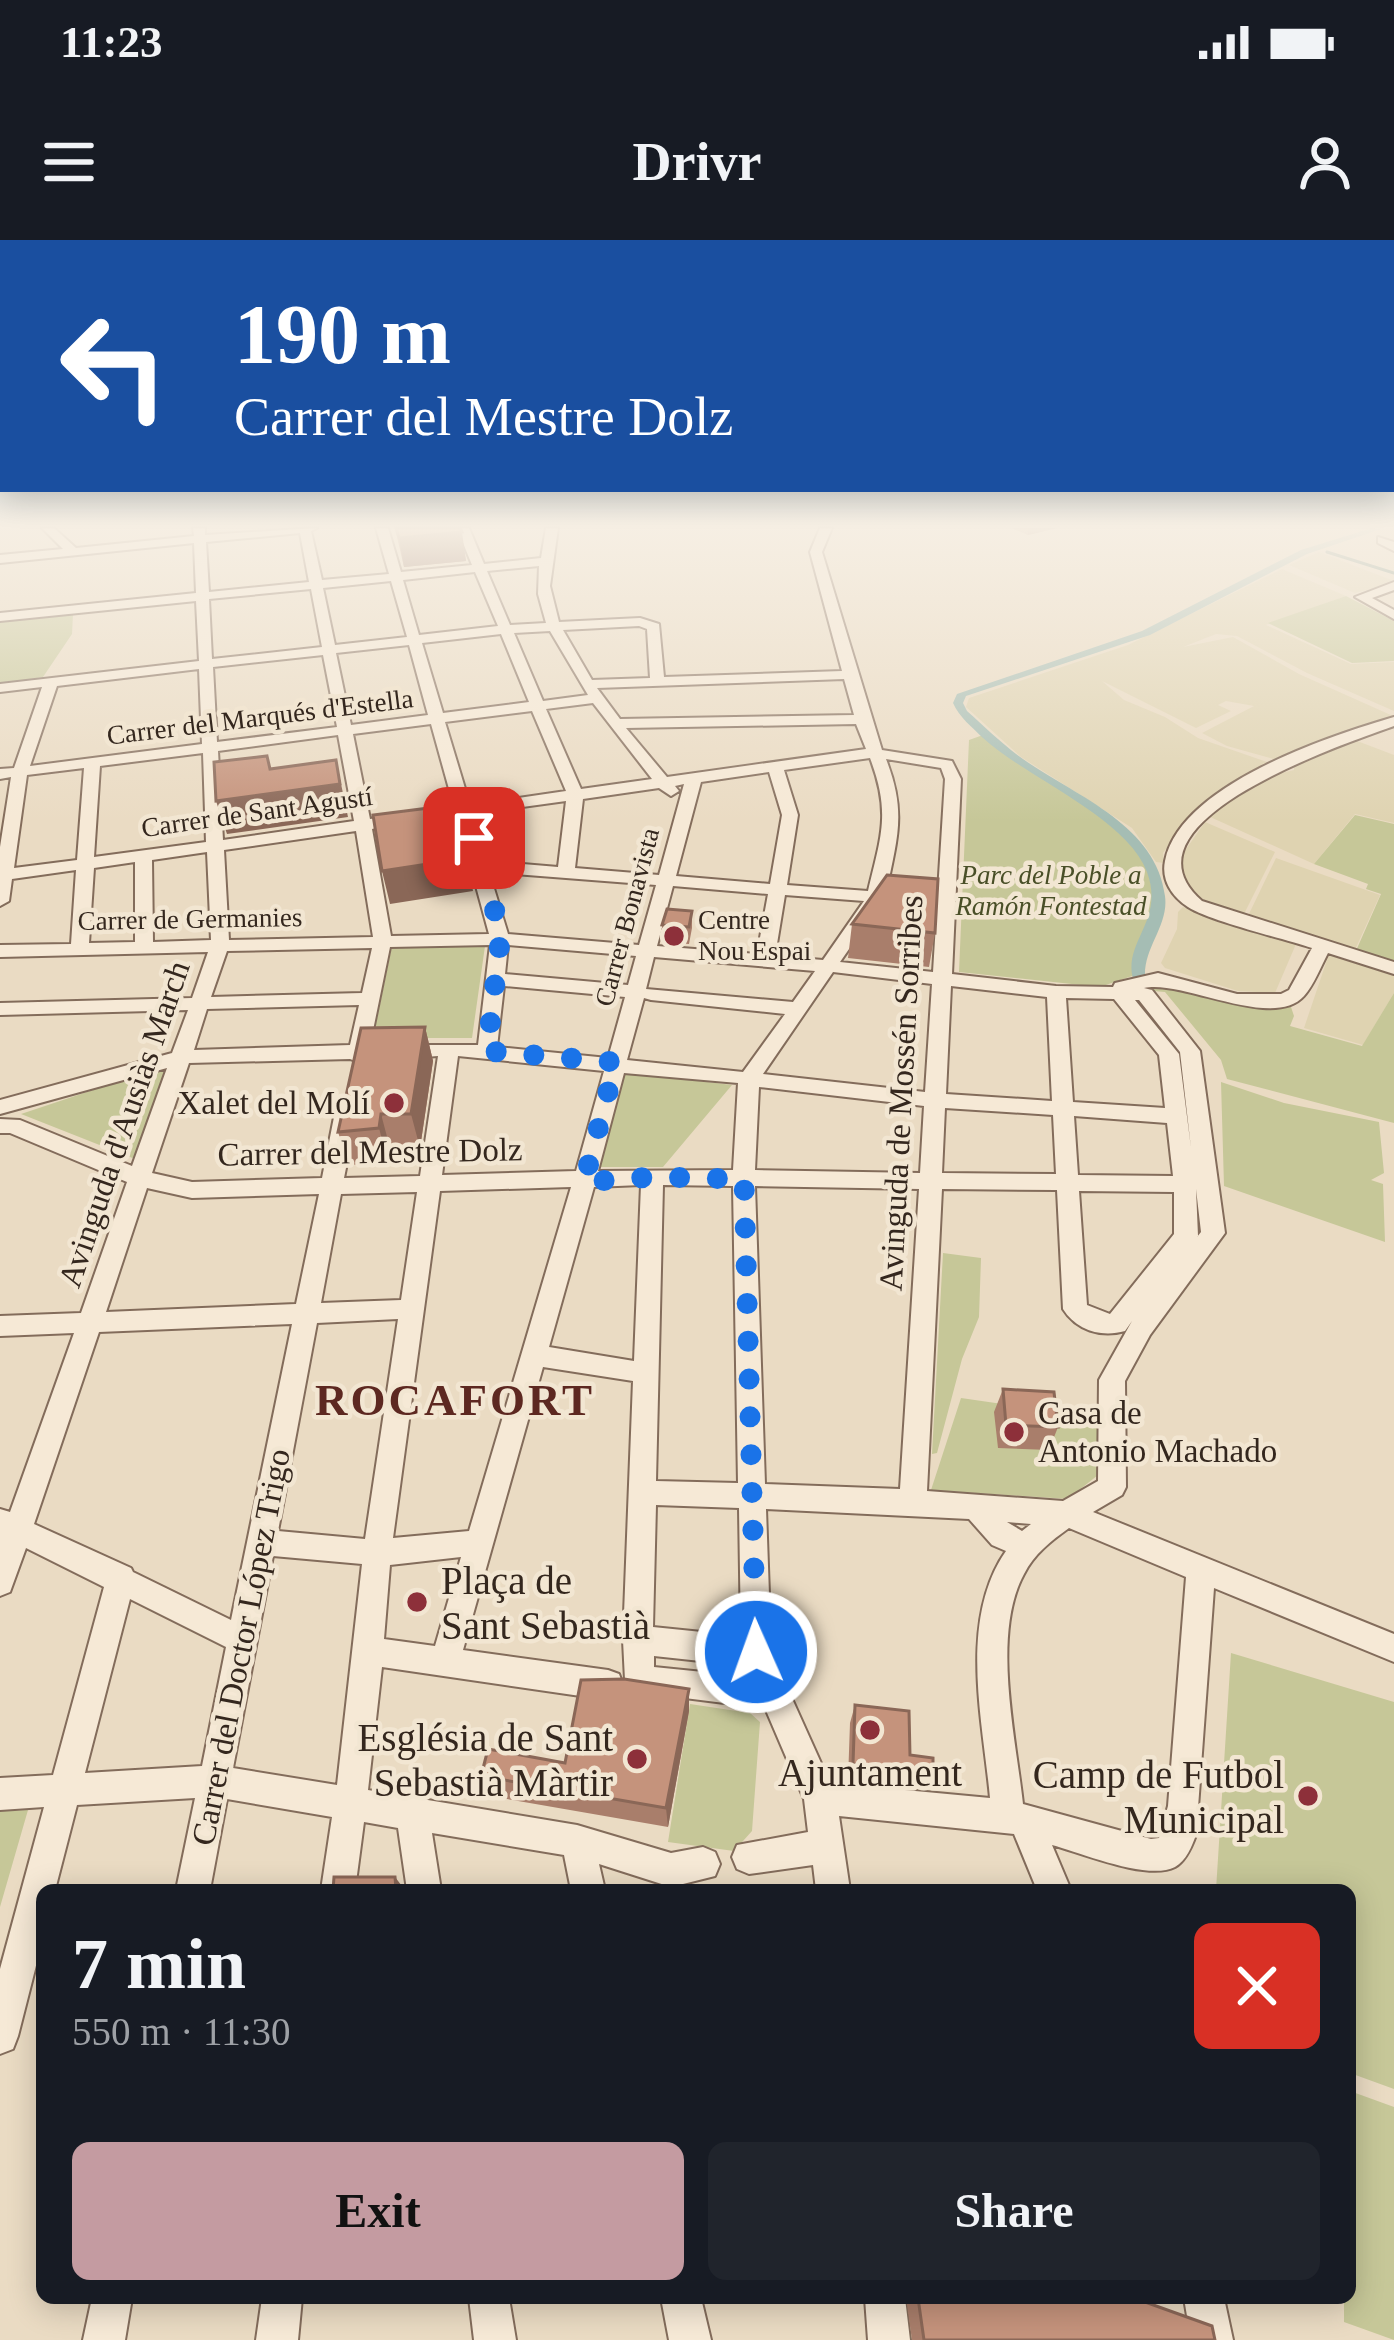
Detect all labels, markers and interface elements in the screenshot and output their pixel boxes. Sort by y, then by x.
text: 11:23 [60,17,163,67]
icon: menu [36,129,102,195]
icon: person [1292,129,1358,195]
text: Drivr [633,132,761,192]
icon: left [36,288,192,444]
text: 190 m [234,288,451,381]
text: Carrer del Mestre Dolz [234,387,733,447]
street label: Carrer del Marqués d'Estella [105,683,415,751]
street label: Carrer de Sant Agustí [139,781,375,843]
pin [423,787,525,889]
icon: arrive [441,805,507,871]
street label: Carrer Bonavista [589,824,665,1010]
park label: Parc del Poble a Ramón Fontestad [954,860,1147,921]
street label: Avinguda de Mossén Sorribes [873,894,929,1292]
street label: Carrer de Germanies [77,902,303,936]
place label: Centre Nou Espai [698,905,811,966]
marker: Centre Nou Espai [661,923,687,949]
street label: Avinguda d'Ausiàs March [51,956,197,1292]
place label: Xalet del Molí [178,1085,370,1121]
marker: Xalet del Molí [381,1090,407,1116]
street label: Carrer del Mestre Dolz [217,1131,523,1173]
district label: ROCAFORT [315,1375,595,1425]
place label: Casa de Antonio Machado [1038,1395,1277,1469]
marker: Casa de Antonio Machado [1001,1419,1027,1445]
street label: Carrer del Doctor López Trigo [185,1446,297,1848]
place label: Plaça de Sant Sebastià [441,1559,650,1647]
marker: Plaça de Sant Sebastià [404,1589,430,1615]
position arrow [693,1589,819,1715]
place label: Església de Sant Sebastià Màrtir [357,1716,613,1804]
marker: Ajuntament [857,1717,883,1743]
marker: Església de Sant Sebastià Màrtir [624,1746,650,1772]
place label: Ajuntament [778,1751,962,1795]
place label: Camp de Futbol Municipal [1033,1753,1284,1842]
marker: Camp de Futbol Municipal [1295,1783,1321,1809]
button: close [1194,1923,1320,2049]
text: 7 min [72,1924,246,2004]
text: 550 m · 11:30 [72,2010,290,2053]
button: Exit [72,2142,684,2280]
button: Share [708,2142,1320,2280]

